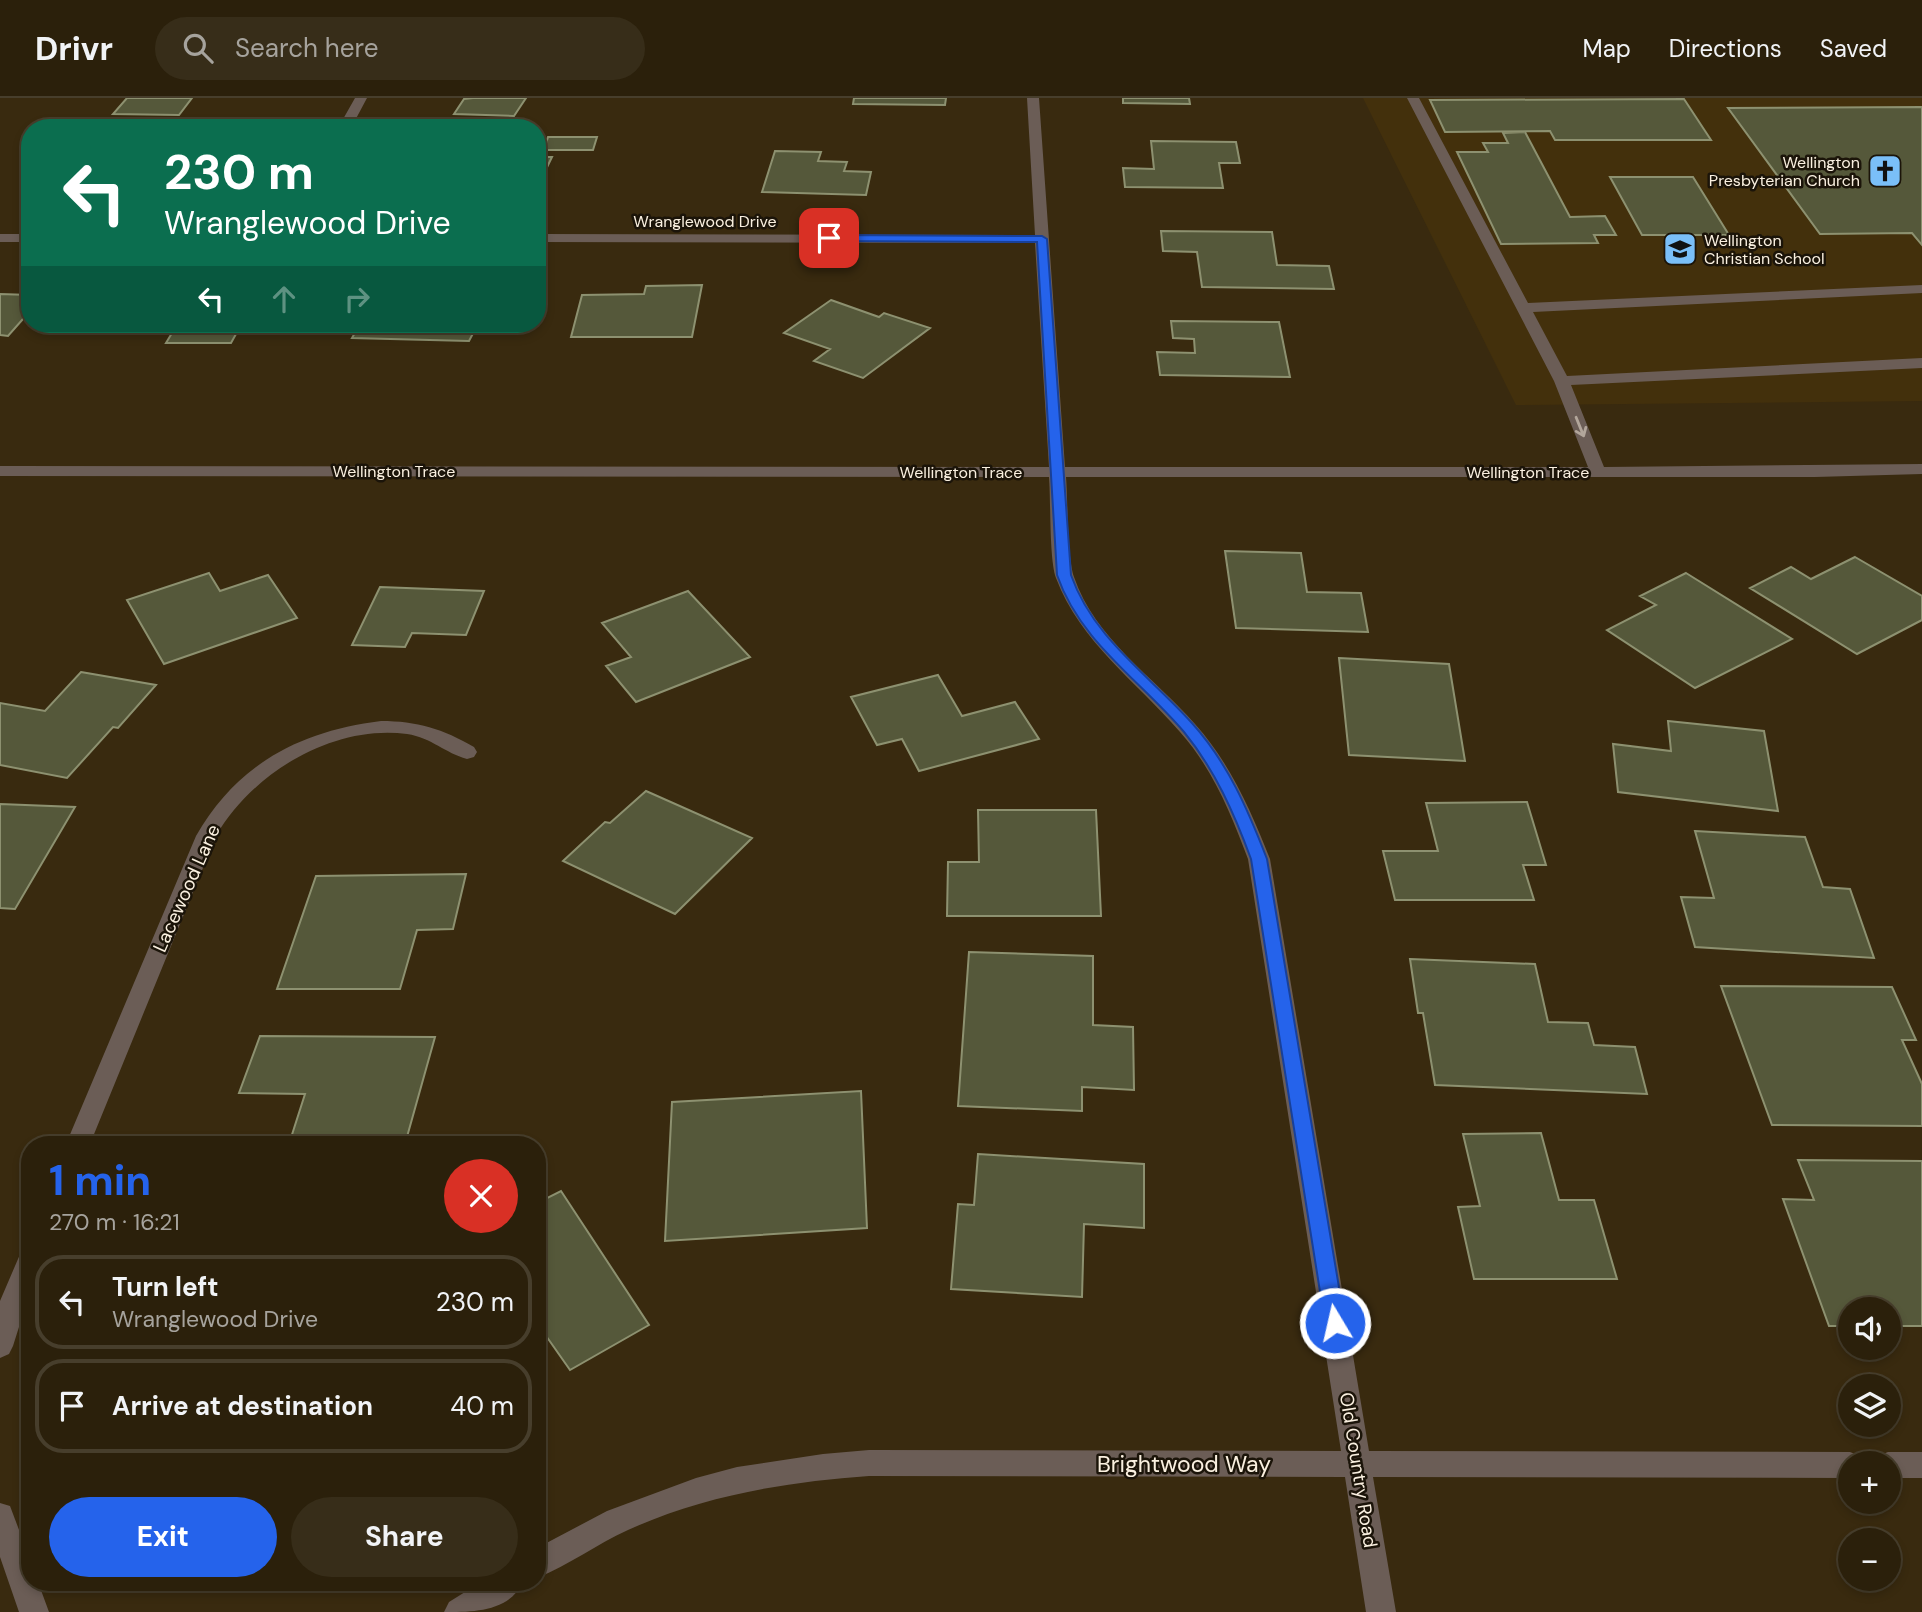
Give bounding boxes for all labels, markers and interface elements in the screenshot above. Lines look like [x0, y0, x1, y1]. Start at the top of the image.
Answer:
search box [155, 17, 645, 80]
text: Drivr [35, 27, 113, 70]
icon: search [179, 29, 217, 67]
text: Search here [235, 31, 378, 65]
text: Map [1583, 33, 1631, 64]
text: Directions [1669, 33, 1782, 64]
text: Saved [1820, 33, 1887, 64]
text: 230 m [164, 140, 314, 204]
icon: left [49, 147, 140, 238]
place label: Wellington Presbyterian Church [1709, 152, 1860, 191]
church icon: Wellington Presbyterian Church [1866, 152, 1904, 190]
text: Wranglewood Drive [164, 202, 451, 244]
pin [799, 208, 859, 268]
street label: Wranglewood Drive [633, 211, 777, 232]
icon: arrive [810, 219, 848, 257]
school or university icon: Wellington Christian School [1661, 230, 1699, 268]
place label: Wellington Christian School [1704, 230, 1825, 269]
icon: left [192, 280, 230, 318]
icon: ahead [265, 280, 303, 318]
icon: right [338, 280, 376, 318]
one-way arrow [1574, 415, 1587, 437]
street label: Wellington Trace [333, 461, 455, 482]
street label: Wellington Trace [900, 462, 1022, 483]
street label: Wellington Trace [1467, 462, 1589, 483]
street label: Lacewood Lane [147, 820, 226, 956]
text: 1 min [49, 1153, 151, 1208]
button: close [444, 1159, 518, 1233]
text: 270 m · 16:21 [49, 1207, 180, 1237]
text: Turn left [112, 1270, 219, 1304]
icon: left [53, 1283, 91, 1321]
text: 230 m [436, 1285, 514, 1319]
position arrow [1298, 1286, 1372, 1360]
map controls [1838, 1297, 1901, 1591]
button: sound [1838, 1297, 1901, 1360]
text: Wranglewood Drive [112, 1304, 318, 1334]
button: layers [1838, 1374, 1901, 1437]
icon: arrive [53, 1387, 91, 1425]
text: Arrive at destination [112, 1389, 373, 1423]
text: 40 m [450, 1389, 514, 1423]
street label: Old Country Road [1334, 1391, 1383, 1550]
street label: Brightwood Way [1097, 1449, 1271, 1479]
button: + [1838, 1451, 1901, 1514]
button: Exit [49, 1497, 277, 1577]
button: Share [291, 1497, 518, 1577]
button: − [1838, 1528, 1901, 1591]

